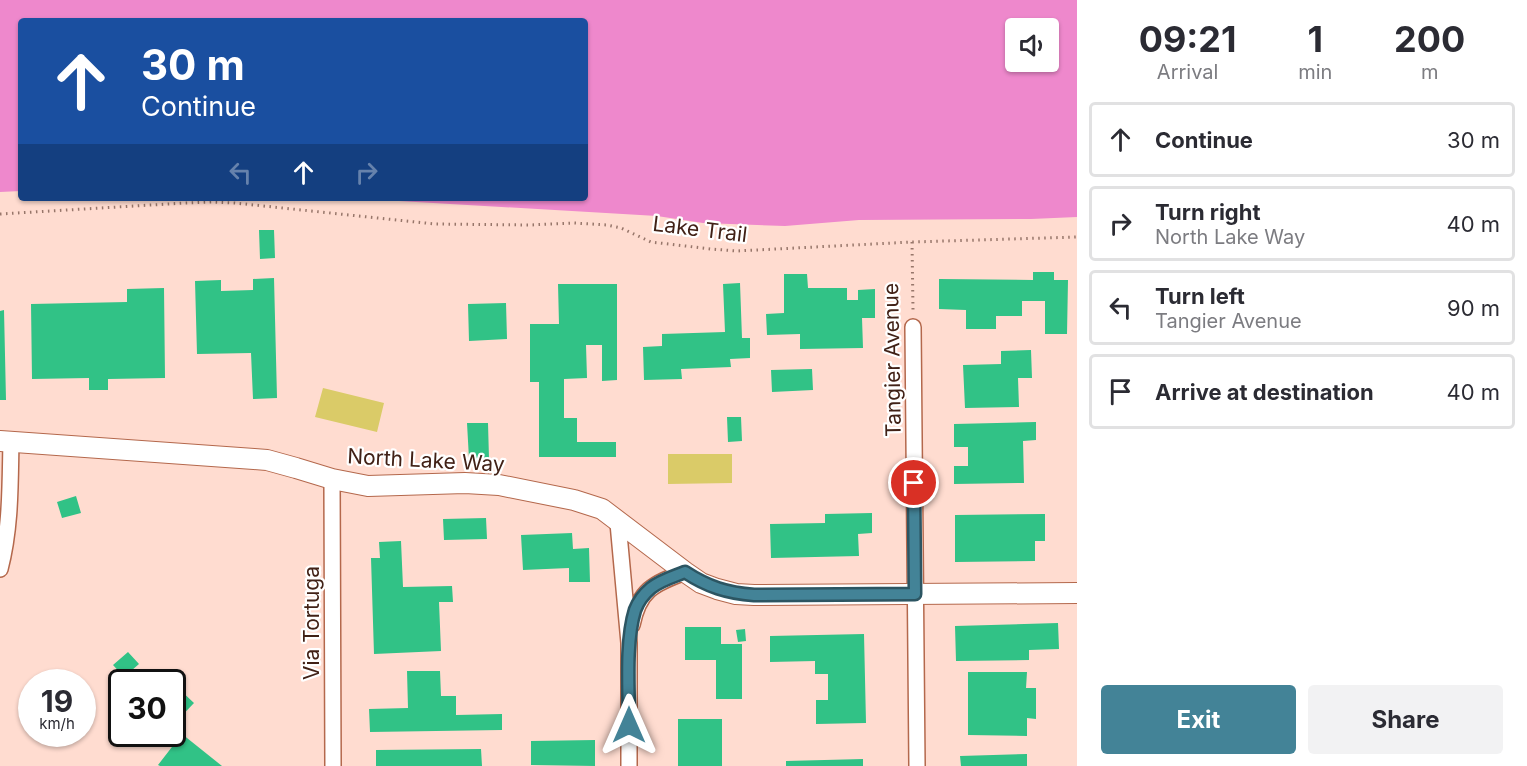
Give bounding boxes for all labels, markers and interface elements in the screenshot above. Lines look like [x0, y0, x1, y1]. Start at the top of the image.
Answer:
text: 09:21 [1139, 17, 1237, 61]
text: 1 [1308, 17, 1323, 61]
text: 200 [1394, 17, 1465, 61]
map controls [1005, 18, 1059, 72]
button: sound [1005, 18, 1059, 72]
text: 30 m [141, 39, 245, 90]
icon: ahead [42, 42, 120, 120]
text: Arrival [1157, 60, 1218, 84]
text: min [1298, 60, 1332, 84]
text: m [1421, 60, 1438, 84]
text: Continue [141, 90, 256, 123]
icon: ahead [1104, 123, 1137, 156]
text: Continue [1155, 127, 1253, 153]
text: 30 m [1447, 127, 1500, 153]
icon: left [224, 156, 257, 189]
icon: ahead [287, 156, 320, 189]
icon: right [350, 156, 383, 189]
text: Turn right [1155, 199, 1261, 225]
icon: right [1104, 207, 1137, 240]
street label: Lake Trail [651, 211, 749, 247]
text: 40 m [1446, 211, 1500, 237]
text: North Lake Way [1155, 225, 1305, 249]
street label: Tangier Avenue [878, 283, 906, 437]
text: Turn left [1155, 283, 1245, 309]
icon: left [1104, 291, 1137, 324]
text: 90 m [1447, 295, 1500, 321]
text: Tangier Avenue [1155, 309, 1302, 333]
icon: arrive [1104, 375, 1137, 408]
text: Arrive at destination [1155, 379, 1374, 405]
text: 40 m [1446, 379, 1500, 405]
street label: North Lake Way [347, 443, 506, 477]
pin [888, 457, 939, 508]
icon: arrive [897, 466, 930, 499]
street label: Via Tortuga [299, 566, 324, 680]
speed limit sign: 30 [108, 669, 186, 747]
text: 19 [41, 683, 73, 719]
button: Exit [1101, 685, 1296, 754]
button: Share [1308, 685, 1503, 754]
position arrow [597, 693, 661, 757]
text: km/h [39, 714, 75, 733]

